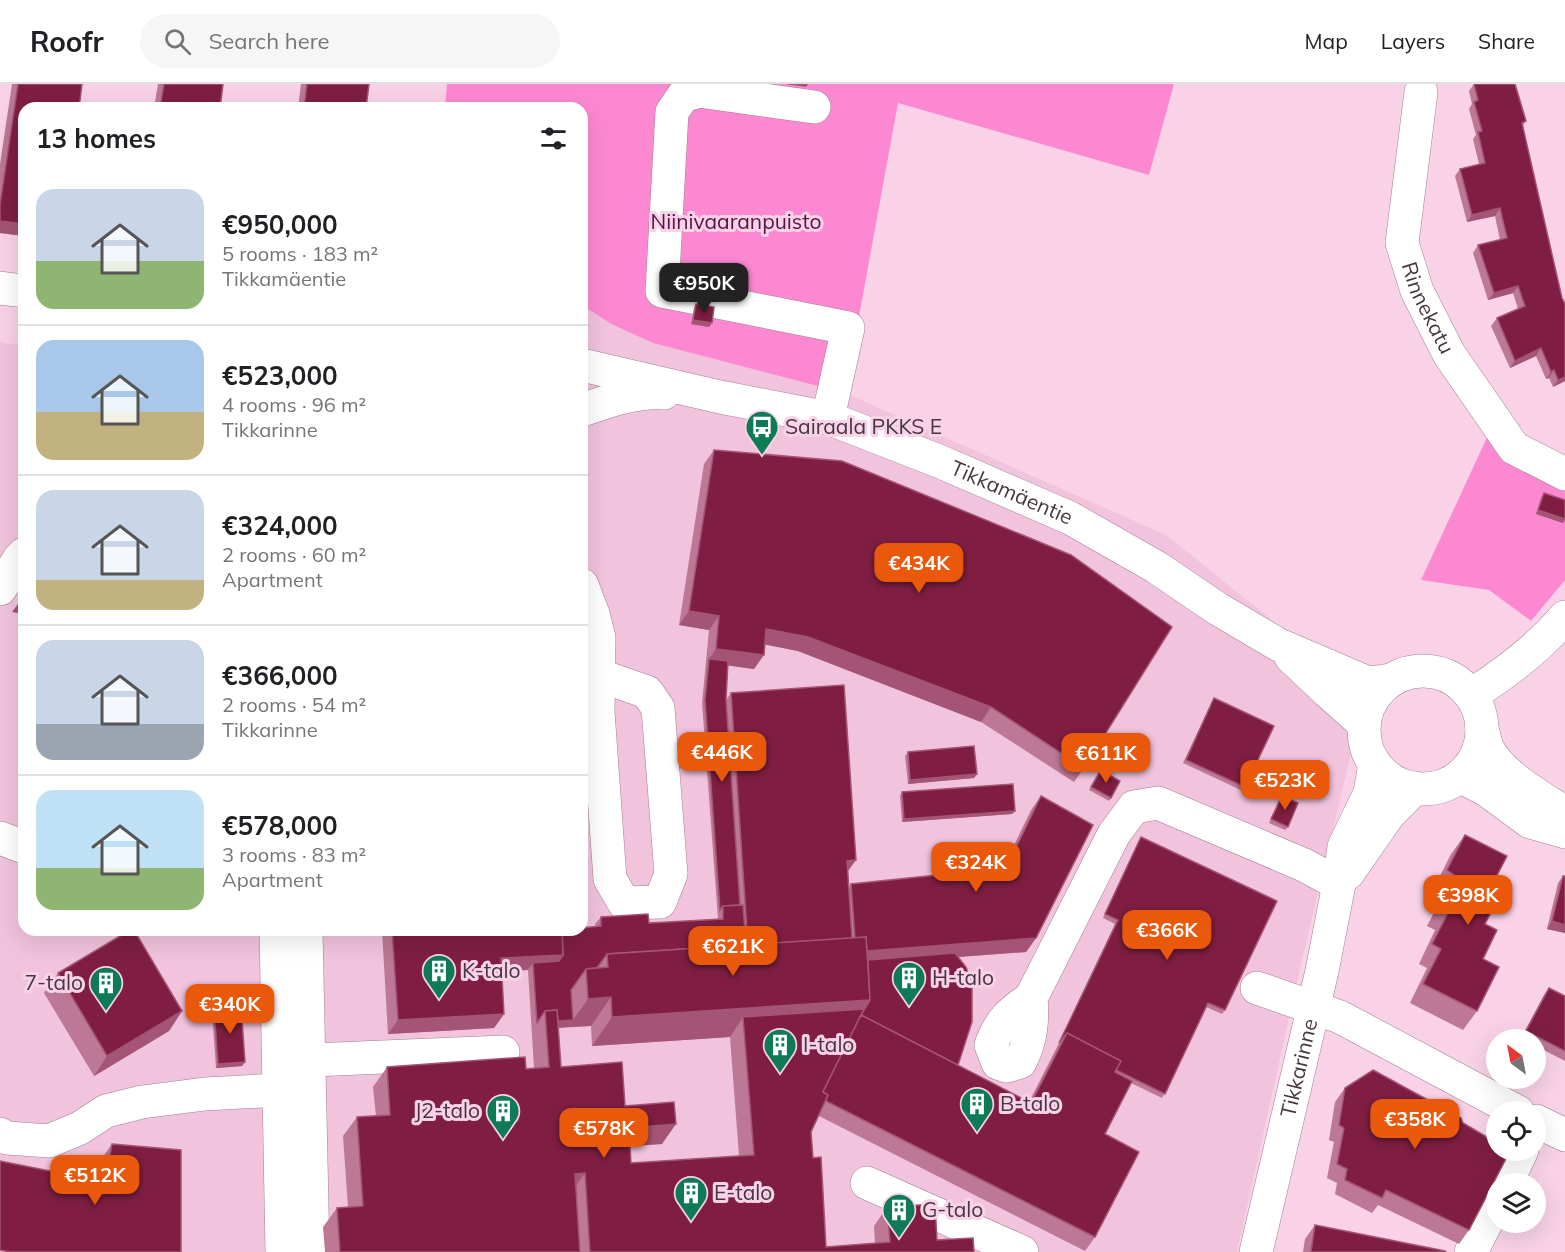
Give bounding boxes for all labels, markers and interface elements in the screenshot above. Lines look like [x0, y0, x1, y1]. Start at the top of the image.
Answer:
search box [140, 14, 560, 68]
text: Roofr [30, 24, 104, 59]
icon: search [161, 25, 194, 58]
text: Search here [209, 27, 330, 55]
text: Map [1305, 28, 1348, 54]
text: Layers [1381, 28, 1445, 54]
text: Share [1478, 28, 1535, 54]
text: 13 homes [36, 122, 156, 155]
icon: filters [537, 122, 570, 155]
text: €950,000 [222, 208, 338, 241]
park label: Niinivaaranpuisto [651, 208, 821, 234]
icon: home [84, 213, 156, 285]
text: 5 rooms · 183 m² [222, 241, 378, 266]
street label: Rinnekatu [1397, 258, 1461, 358]
pin: €950K [662, 263, 746, 314]
text: Tikkamäentie [222, 266, 346, 291]
text: €950K [673, 270, 735, 295]
text: €523,000 [222, 359, 338, 392]
icon: home [84, 364, 156, 436]
text: 4 rooms · 96 m² [222, 392, 366, 417]
bus stop icon: Sairaala PKKS E [744, 409, 780, 456]
place label: Sairaala PKKS E [785, 413, 942, 439]
text: Tikkarinne [222, 417, 318, 442]
street label: Tikkamäentie [947, 454, 1077, 530]
text: €324,000 [222, 509, 338, 542]
icon: home [84, 514, 156, 586]
text: 2 rooms · 60 m² [222, 542, 366, 567]
pin: €434K [877, 543, 961, 594]
text: €434K [888, 550, 950, 575]
text: Apartment [222, 567, 323, 592]
text: €366,000 [222, 659, 338, 692]
icon: home [84, 664, 156, 736]
text: 2 rooms · 54 m² [222, 692, 366, 717]
text: Tikkarinne [222, 717, 318, 742]
pin: €446K [680, 732, 764, 783]
pin: €611K [1064, 733, 1148, 784]
text: €446K [691, 739, 753, 764]
text: €611K [1075, 740, 1137, 765]
pin: €523K [1243, 760, 1327, 811]
text: €523K [1254, 767, 1316, 792]
text: €578,000 [222, 809, 338, 842]
icon: home [84, 814, 156, 886]
text: 3 rooms · 83 m² [222, 842, 366, 867]
pin: €324K [934, 842, 1018, 893]
text: €324K [945, 849, 1007, 874]
text: Apartment [222, 867, 323, 892]
pin: €398K [1426, 875, 1510, 926]
text: €398K [1437, 882, 1499, 907]
pin: €366K [1125, 910, 1209, 961]
text: €366K [1136, 917, 1198, 942]
pin: €621K [691, 926, 775, 977]
text: €621K [702, 933, 764, 958]
building icon: K-talo [421, 953, 457, 1000]
place label: K-talo [462, 957, 521, 983]
building icon: H-talo [891, 960, 927, 1007]
place label: H-talo [932, 964, 994, 990]
building icon: 7-talo [88, 965, 124, 1012]
place label: 7-talo [24, 969, 83, 995]
pin: €340K [188, 984, 272, 1035]
text: €340K [199, 991, 261, 1016]
street label: Tikkarinne [1274, 1016, 1322, 1120]
building icon: I-talo [762, 1027, 798, 1074]
north arrow [1486, 1029, 1546, 1089]
map controls [1486, 1029, 1546, 1233]
place label: I-talo [803, 1031, 854, 1057]
building icon: B-talo [959, 1086, 995, 1133]
place label: B-talo [1000, 1090, 1060, 1116]
building icon: J2-talo [485, 1093, 521, 1140]
place label: J2-talo [415, 1097, 480, 1123]
pin: €358K [1373, 1099, 1457, 1150]
button: locate [1486, 1101, 1546, 1161]
text: €358K [1384, 1106, 1446, 1131]
pin: €578K [562, 1108, 646, 1159]
text: €578K [573, 1115, 635, 1140]
pin: €512K [53, 1155, 137, 1206]
text: €512K [64, 1162, 126, 1187]
button: layers [1486, 1173, 1546, 1233]
building icon: E-talo [673, 1175, 709, 1222]
place label: E-talo [714, 1179, 772, 1205]
building icon: G-talo [881, 1192, 917, 1239]
place label: G-talo [922, 1196, 983, 1222]

